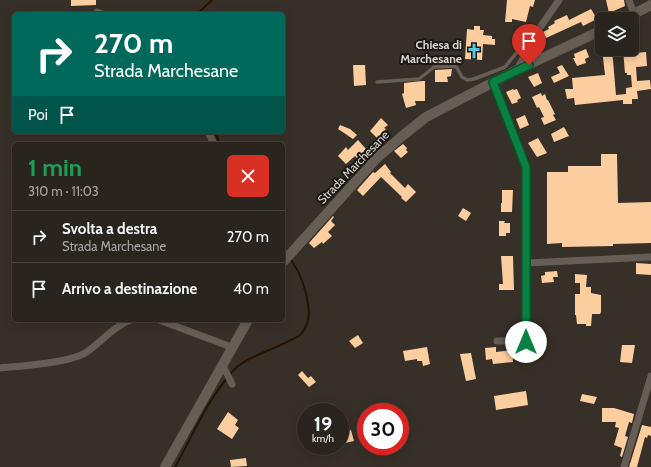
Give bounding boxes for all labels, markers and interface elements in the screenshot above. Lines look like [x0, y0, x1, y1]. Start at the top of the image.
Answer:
map controls [595, 12, 639, 56]
button: layers [595, 12, 639, 56]
pin [512, 24, 546, 65]
text: 270 m [94, 26, 173, 60]
icon: right [28, 28, 80, 80]
icon: arrive [518, 30, 540, 52]
place label: Chiesa di Marchesane [400, 37, 462, 66]
church icon: Chiesa di Marchesane [465, 42, 483, 60]
text: Strada Marchesane [94, 60, 238, 82]
icon: arrive [56, 104, 78, 126]
text: Poi [28, 106, 48, 124]
street label: Strada Marchesane [314, 127, 392, 207]
text: 1 min [28, 153, 82, 182]
button: close [227, 155, 269, 197]
text: 310 m · 11:03 [28, 183, 99, 199]
text: Svolta a destra [62, 220, 157, 238]
icon: right [28, 226, 50, 248]
text: 270 m [227, 228, 269, 246]
text: Strada Marchesane [62, 238, 166, 254]
icon: arrive [28, 278, 50, 300]
text: Arrivo a destinazione [62, 280, 197, 298]
text: 40 m [233, 280, 269, 298]
position arrow [505, 321, 547, 363]
speed limit sign: 30 [357, 403, 409, 455]
text: 19 [314, 412, 332, 436]
text: km/h [312, 432, 334, 445]

